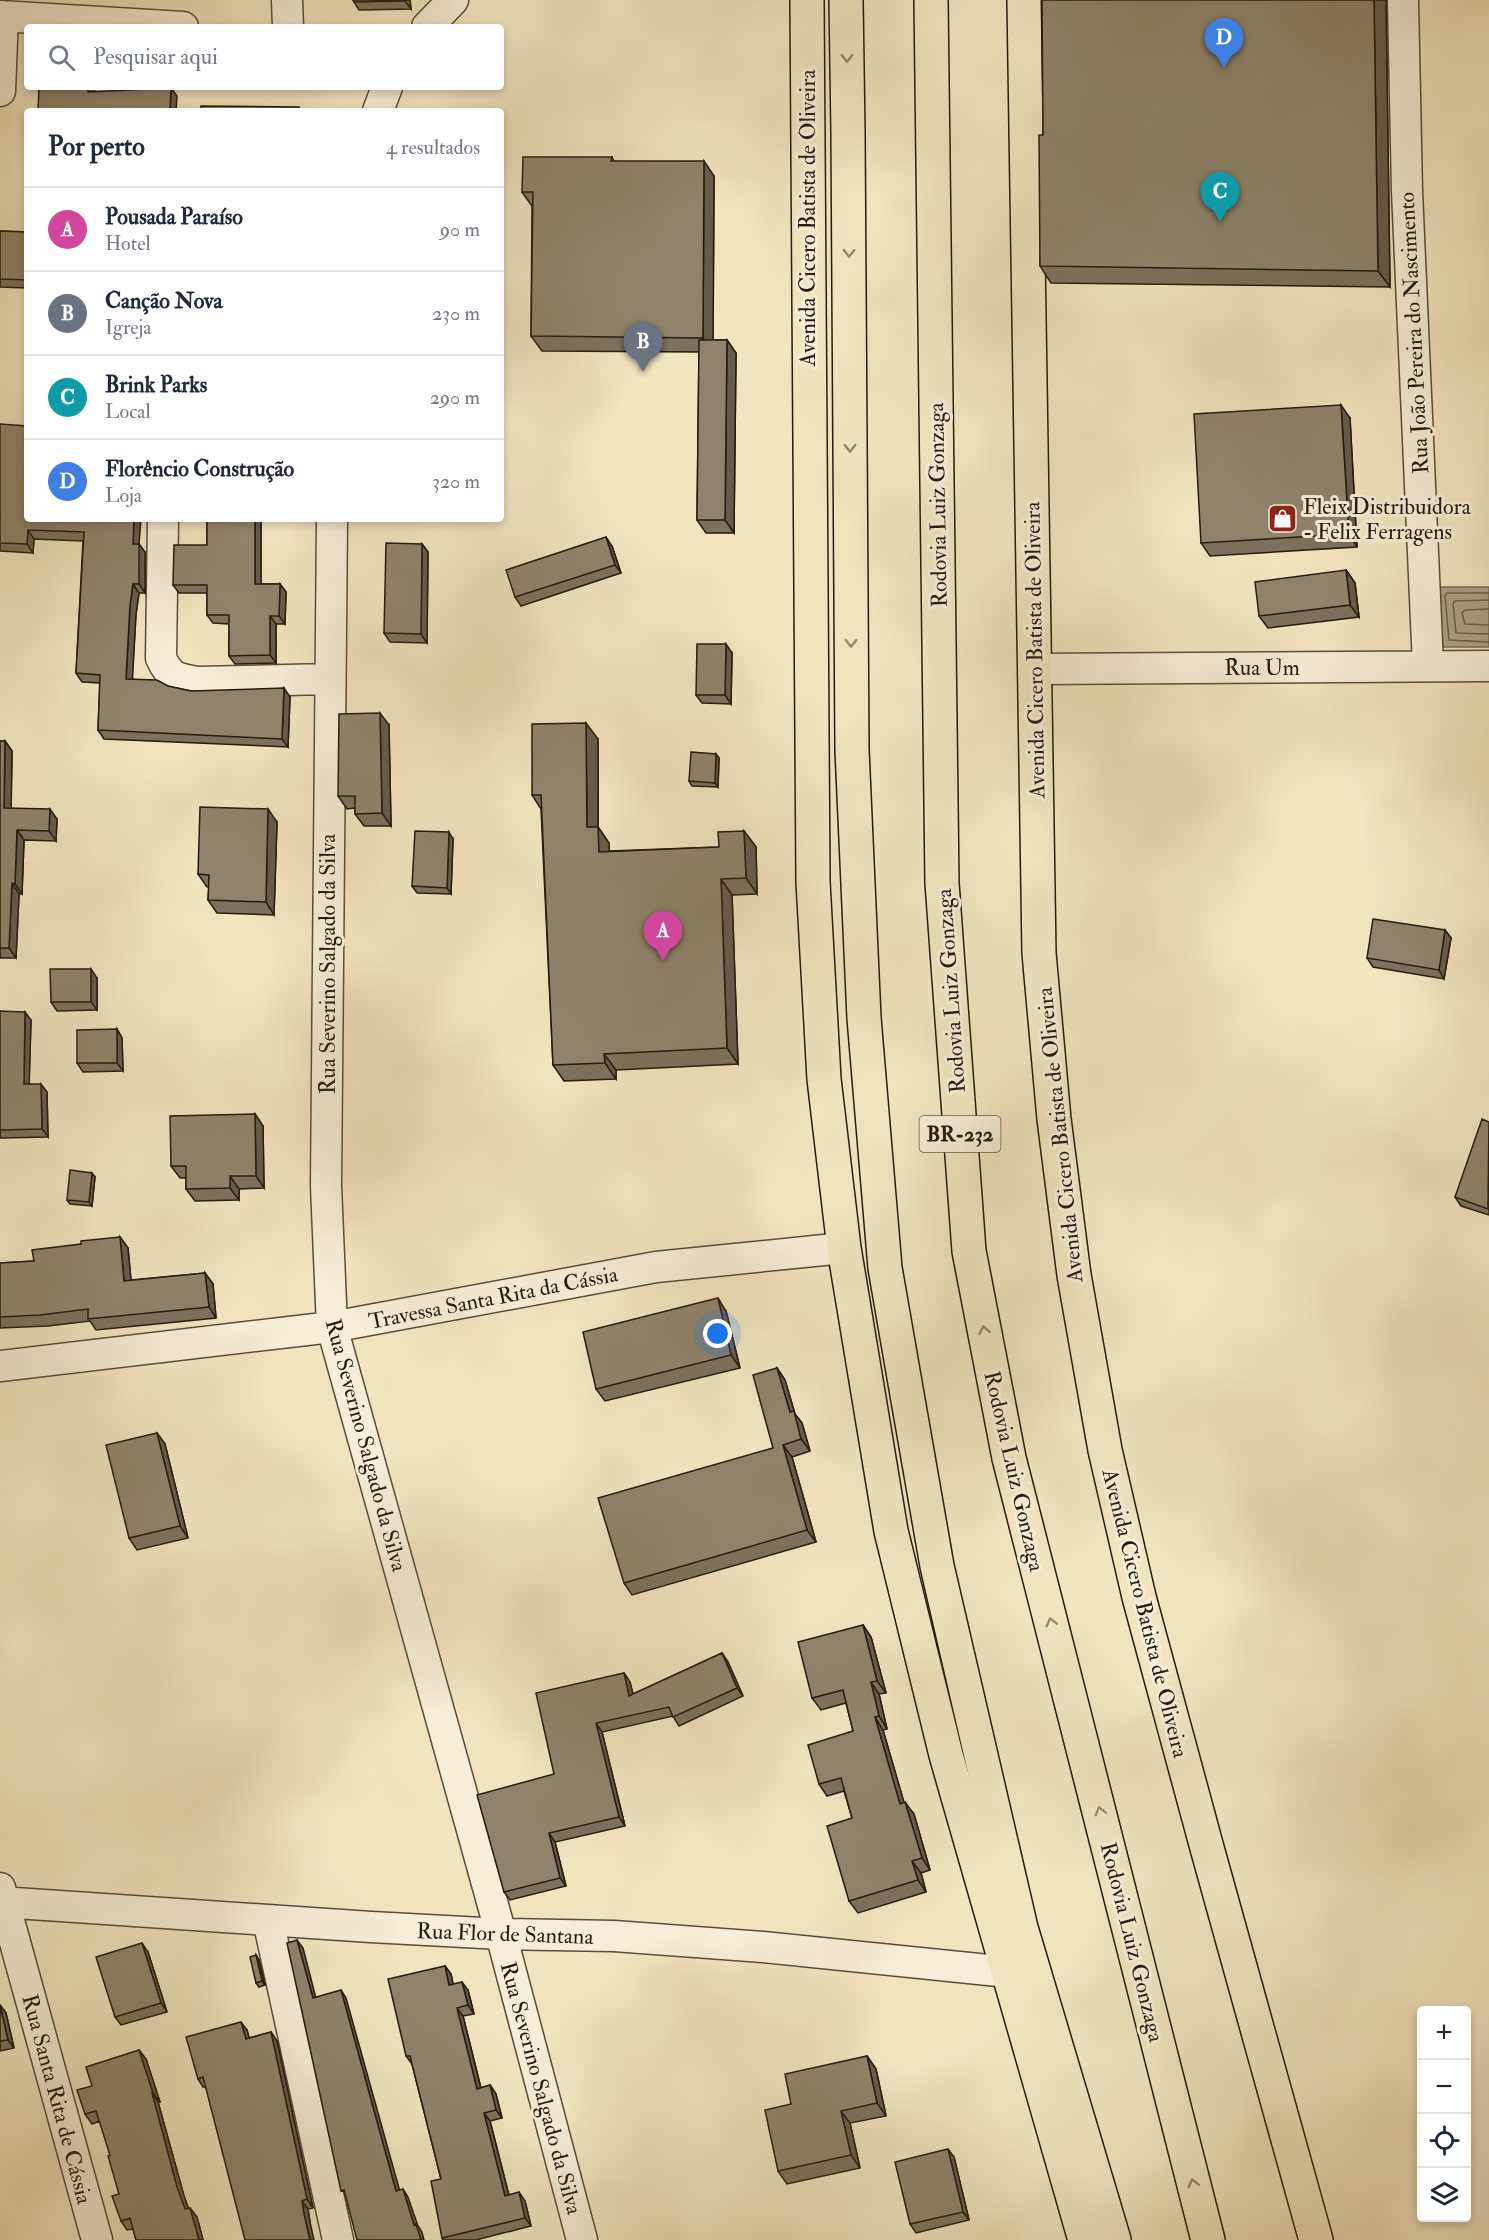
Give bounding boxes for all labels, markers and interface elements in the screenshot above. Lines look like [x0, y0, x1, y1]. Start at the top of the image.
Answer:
pin: D [1204, 19, 1244, 68]
search box [24, 24, 504, 90]
icon: search [45, 41, 78, 74]
text: Pesquisar aqui [93, 43, 218, 71]
one-way arrow [841, 54, 853, 63]
street label: Avenida Cicero Batista de Oliveira [794, 69, 822, 367]
text: Por perto [48, 131, 145, 163]
text: 4 resultados [386, 135, 480, 160]
pin: C [1200, 172, 1240, 222]
street label: Rua João Pereira do Nascimento [1393, 191, 1435, 475]
text: Pousada Paraíso [105, 203, 243, 231]
text: A [61, 217, 74, 242]
text: 90 m [440, 217, 480, 242]
text: Hotel [105, 231, 151, 256]
one-way arrow [843, 249, 855, 258]
text: Canção Nova [105, 287, 223, 315]
text: B [61, 301, 74, 326]
text: 230 m [432, 301, 480, 326]
text: Igreja [105, 315, 152, 340]
pin: B [624, 322, 662, 372]
text: Brink Parks [105, 371, 207, 399]
text: C [60, 385, 75, 410]
text: 290 m [430, 385, 480, 410]
text: Local [105, 399, 151, 424]
street label: Rodovia Luiz Gonzaga [922, 401, 954, 608]
one-way arrow [844, 444, 856, 453]
text: Florêncio Construção [105, 455, 294, 483]
text: D [59, 469, 76, 494]
text: 320 m [432, 469, 480, 494]
text: Loja [105, 483, 142, 508]
place label: Fleix Distribuidora - Felix Ferragens [1303, 493, 1472, 546]
street label: Avenida Cicero Batista de Oliveira [1018, 500, 1052, 800]
shop icon: Fleix Distribuidora - Felix Ferragens [1266, 503, 1298, 535]
one-way arrow [845, 639, 857, 648]
street label: Rua Um [1224, 654, 1300, 682]
street label: Rua Severino Salgado da Silva [314, 833, 342, 1094]
street label: Rodovia Luiz Gonzaga [930, 887, 972, 1094]
pin: A [644, 912, 682, 961]
street label: Avenida Cicero Batista de Oliveira [1030, 985, 1090, 1285]
road number: BR-232 [920, 1116, 1000, 1152]
street label: Travessa Santa Rita da Cássia [366, 1260, 621, 1336]
street label: Rua Severino Salgado da Silva [319, 1316, 413, 1576]
your location [703, 1319, 732, 1348]
one-way arrow [978, 1325, 991, 1335]
street label: Rodovia Luiz Gonzaga [977, 1368, 1051, 1575]
street label: Avenida Cicero Batista de Oliveira [1095, 1465, 1195, 1762]
one-way arrow [1046, 1617, 1058, 1628]
one-way arrow [1094, 1806, 1107, 1816]
street label: Rodovia Luiz Gonzaga [1094, 1839, 1171, 2046]
street label: Rua Flor de Santana [416, 1917, 595, 1951]
street label: Rua Severino Salgado da Silva [494, 1959, 588, 2219]
street label: Rua Santa Rita de Cássia [16, 1991, 99, 2208]
map controls [1417, 2006, 1471, 2222]
button: + [1417, 2006, 1471, 2060]
button: − [1417, 2060, 1471, 2114]
button: locate [1417, 2114, 1471, 2168]
button: layers [1417, 2168, 1471, 2222]
one-way arrow [1188, 2178, 1201, 2188]

